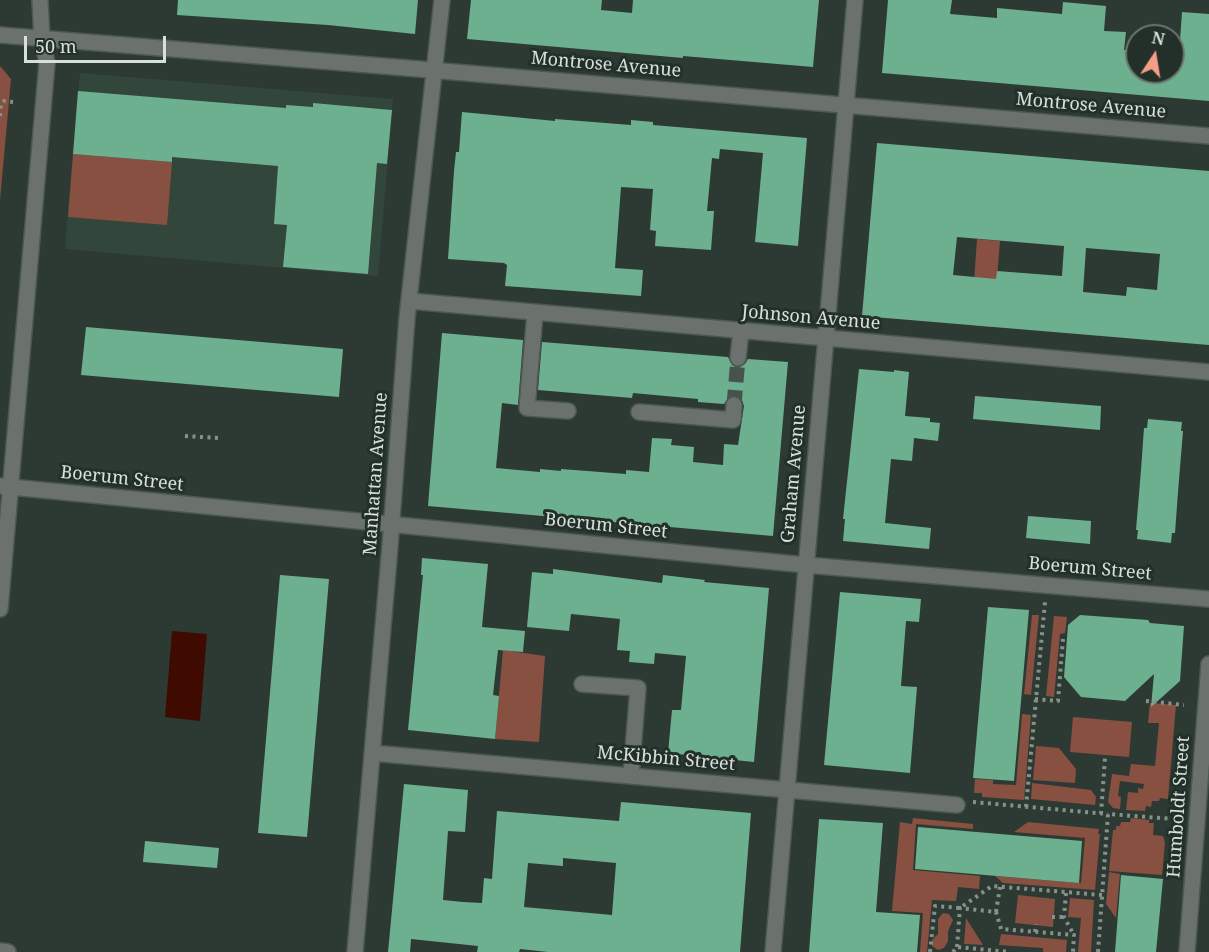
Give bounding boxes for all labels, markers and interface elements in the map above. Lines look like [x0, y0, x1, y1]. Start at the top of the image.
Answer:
scale bar [27, 24, 170, 62]
north arrow [1125, 24, 1185, 84]
text: N [1150, 26, 1167, 50]
text: 50 m [35, 34, 77, 58]
street label: Montrose Avenue [530, 48, 682, 82]
street label: Montrose Avenue [1015, 89, 1167, 123]
street label: Johnson Avenue [741, 301, 881, 335]
street label: Manhattan Avenue [360, 392, 392, 556]
street label: Graham Avenue [777, 404, 811, 544]
street label: Boerum Street [59, 462, 185, 496]
street label: Boerum Street [543, 509, 669, 543]
street label: Boerum Street [1027, 553, 1153, 585]
street label: Humboldt Street [1163, 735, 1195, 879]
street label: McKibbin Street [596, 742, 736, 776]

